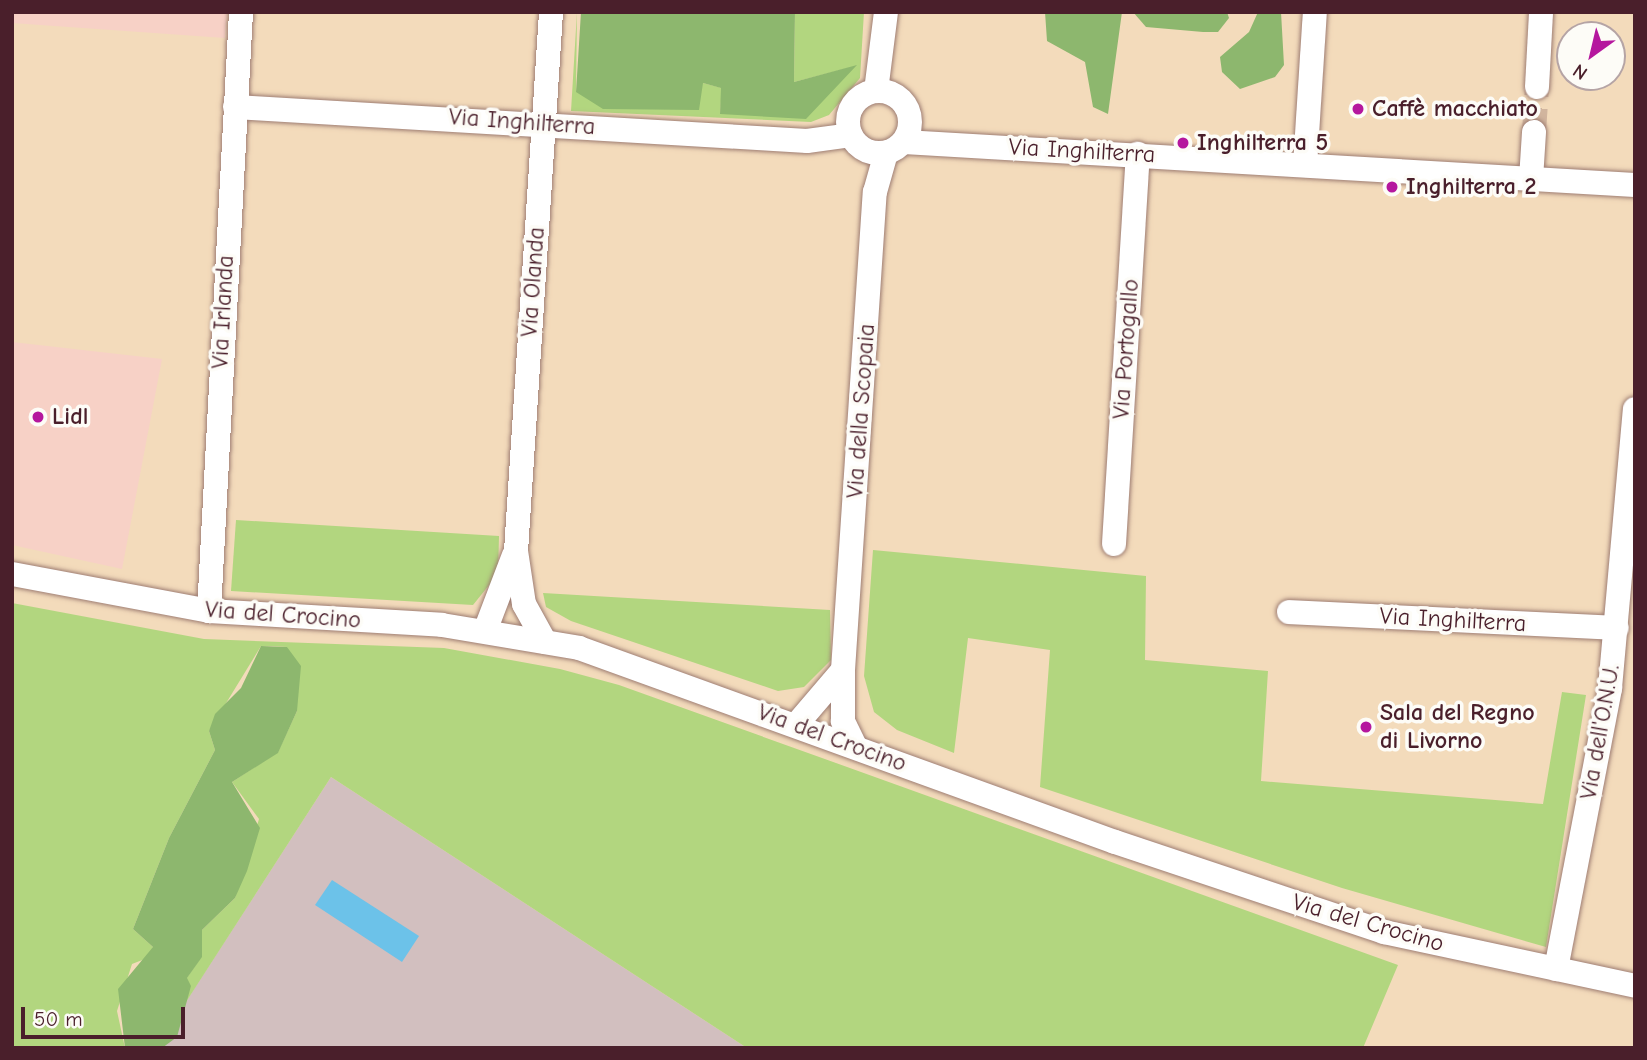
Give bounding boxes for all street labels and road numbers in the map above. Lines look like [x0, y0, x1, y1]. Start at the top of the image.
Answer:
street label: Via Inghilterra [448, 103, 596, 141]
street label: Via Inghilterra [1008, 133, 1156, 169]
street label: Via Olanda [515, 226, 551, 338]
street label: Via Irlanda [206, 254, 240, 370]
street label: Via Portogallo [1107, 278, 1145, 420]
street label: Via della Scopaia [841, 323, 881, 499]
street label: Via del Crocino [204, 595, 362, 635]
street label: Via Inghilterra [1379, 602, 1527, 638]
street label: Via dell'O.N.U. [1574, 662, 1626, 802]
street label: Via del Crocino [754, 698, 910, 778]
street label: Via del Crocino [1289, 888, 1447, 958]

